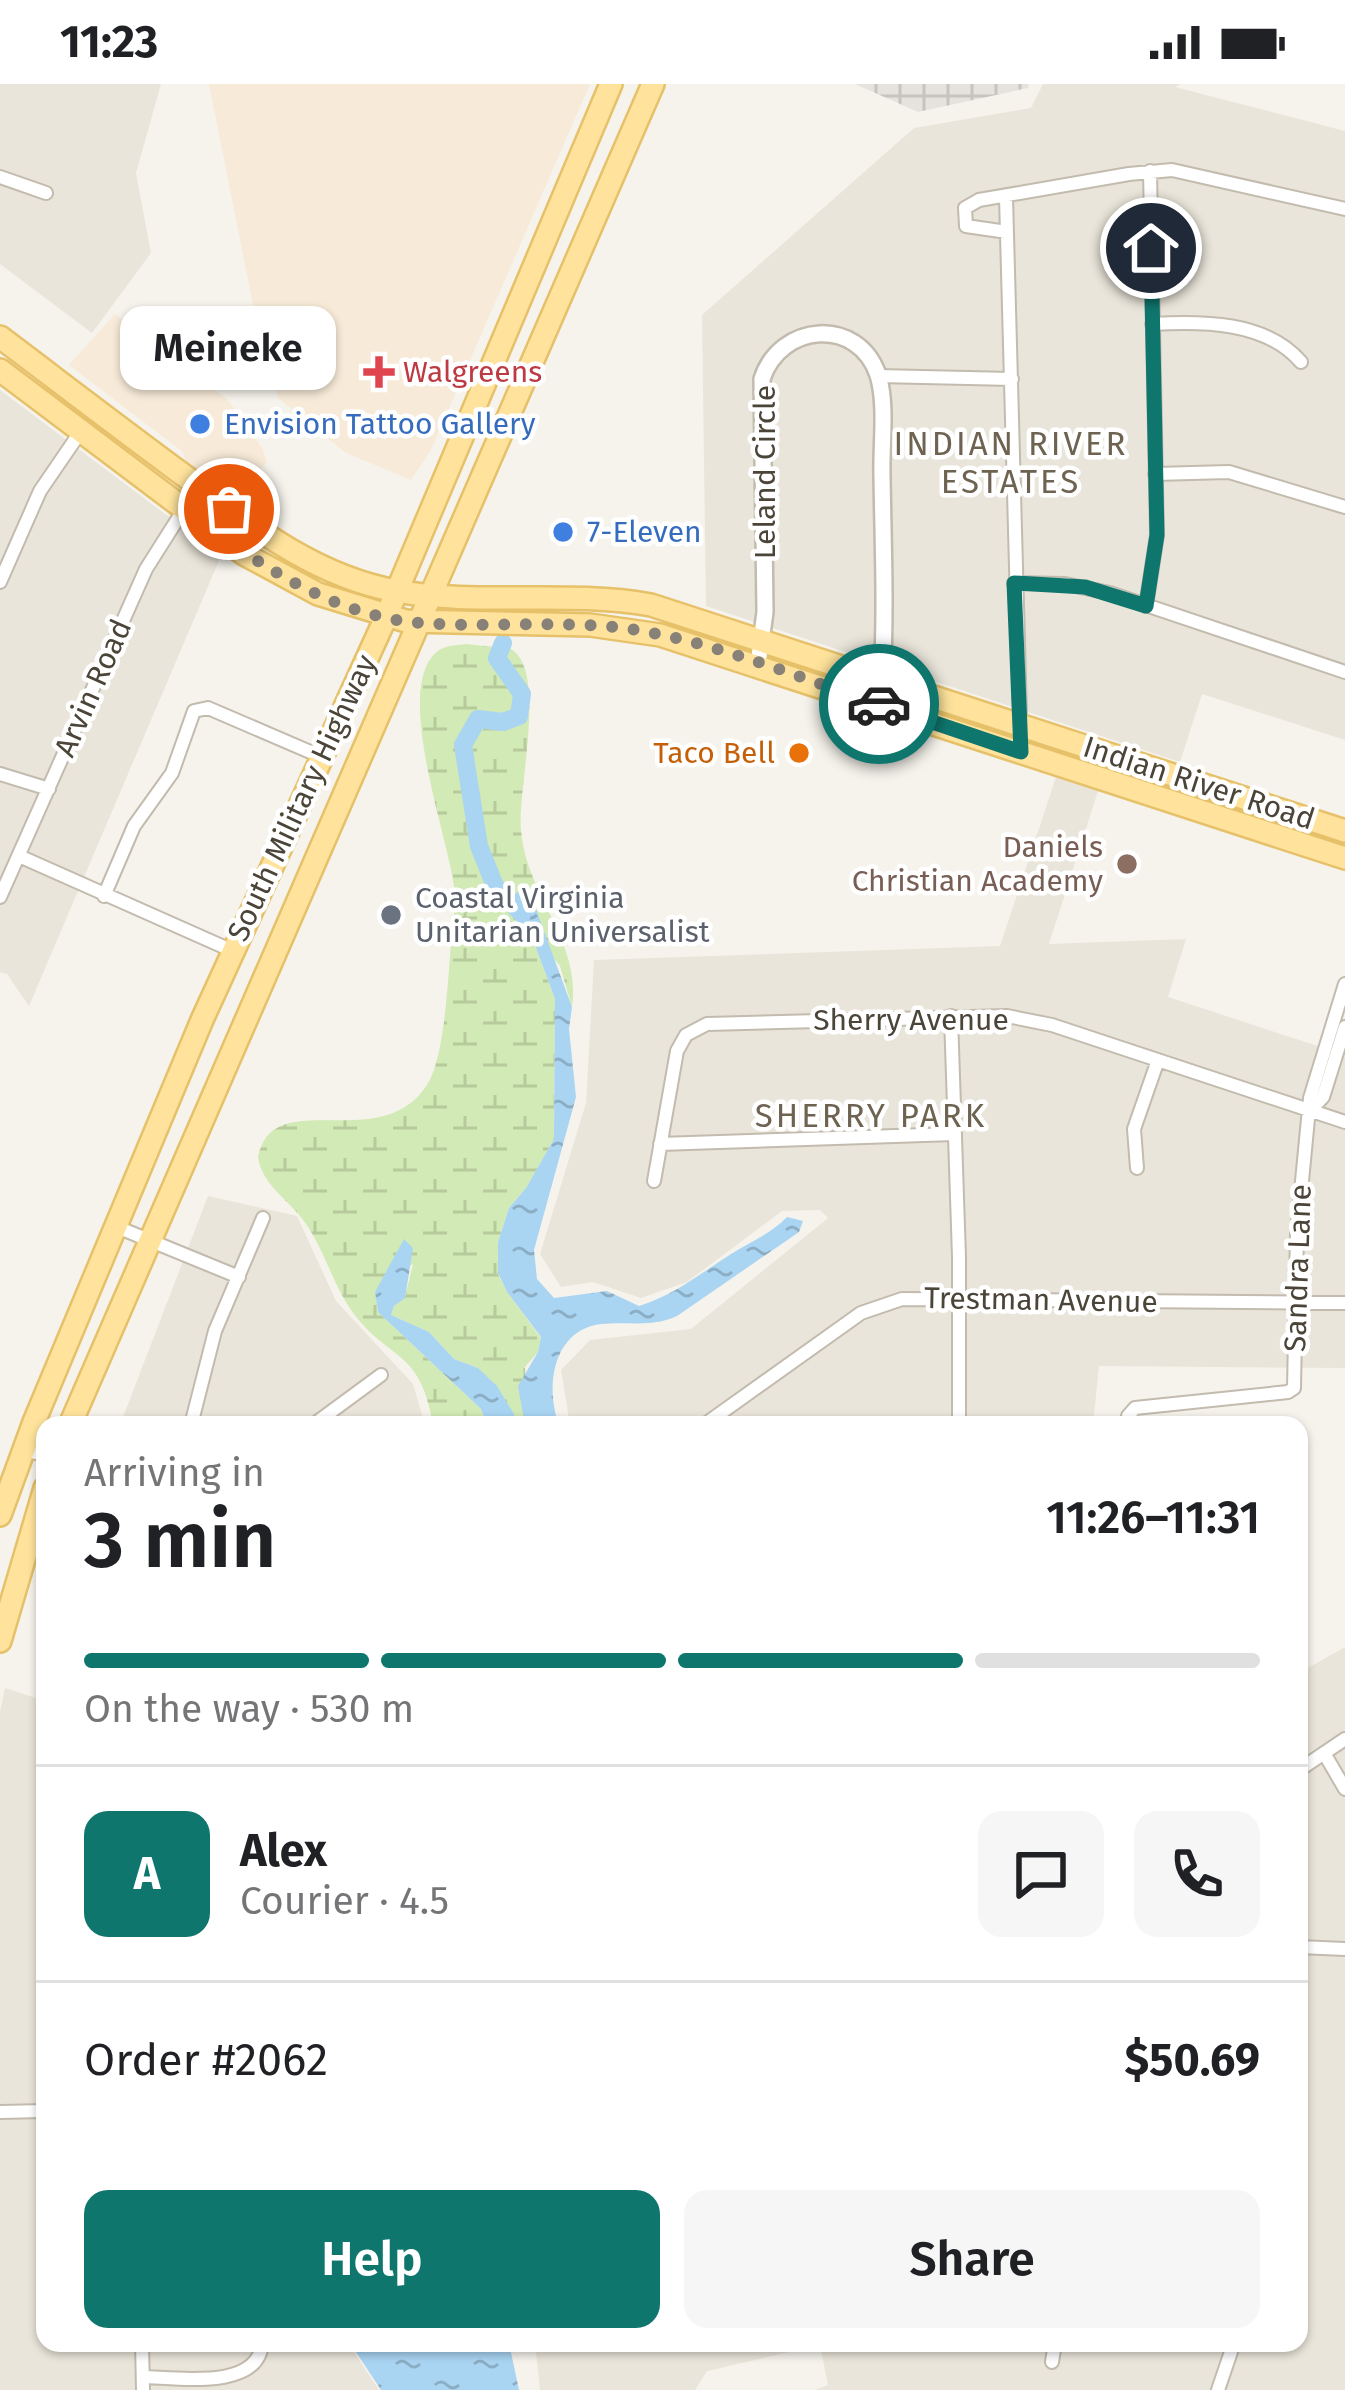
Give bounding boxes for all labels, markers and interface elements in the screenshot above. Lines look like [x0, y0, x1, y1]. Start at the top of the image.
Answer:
text: 11:23 [60, 15, 158, 69]
pin [1100, 197, 1202, 299]
icon: home [1118, 215, 1184, 281]
callout: Meineke [121, 305, 337, 389]
text: Meineke [153, 325, 303, 371]
place label: Walgreens [403, 354, 542, 390]
marker: Walgreens [366, 359, 392, 385]
street label: Leland Circle [747, 385, 783, 559]
place label: Envision Tattoo Gallery [224, 406, 536, 442]
marker: Envision Tattoo Gallery [187, 411, 213, 437]
district label: INDIAN RIVER ESTATES [893, 424, 1129, 502]
pin [178, 458, 280, 560]
icon: bag [196, 476, 262, 542]
place label: 7-Eleven [587, 514, 702, 550]
marker: 7-Eleven [550, 519, 576, 545]
street label: Arvin Road [47, 614, 139, 762]
courier [819, 644, 939, 764]
street label: South Military Highway [220, 649, 384, 947]
icon: car [846, 671, 912, 737]
street label: Indian River Road [1079, 729, 1319, 837]
place label: Taco Bell [653, 735, 775, 771]
marker: Taco Bell [786, 740, 812, 766]
place label: Daniels Christian Academy [852, 829, 1103, 899]
marker: Daniels Christian Academy [1114, 851, 1140, 877]
place label: Coastal Virginia Unitarian Universalist [415, 880, 710, 950]
marker: Coastal Virginia Unitarian Universalist [378, 902, 404, 928]
street label: Sherry Avenue [813, 1002, 1009, 1038]
district label: SHERRY PARK [755, 1096, 987, 1136]
street label: Sandra Lane [1277, 1183, 1319, 1353]
street label: Trestman Avenue [924, 1280, 1158, 1320]
text: Arriving in [84, 1450, 265, 1496]
text: 11:26–11:31 [1046, 1491, 1260, 1545]
text: 3 min [84, 1494, 277, 1588]
text: On the way · 530 m [84, 1686, 414, 1732]
button: chat [978, 1811, 1104, 1937]
button: phone [1134, 1811, 1260, 1937]
text: Alex [240, 1824, 327, 1878]
text: A [134, 1847, 160, 1901]
text: Courier · 4.5 [240, 1878, 449, 1924]
text: Order #2062 [84, 2033, 328, 2087]
text: $50.69 [1125, 2033, 1260, 2087]
button: Help [84, 2190, 660, 2328]
button: Share [684, 2190, 1260, 2328]

